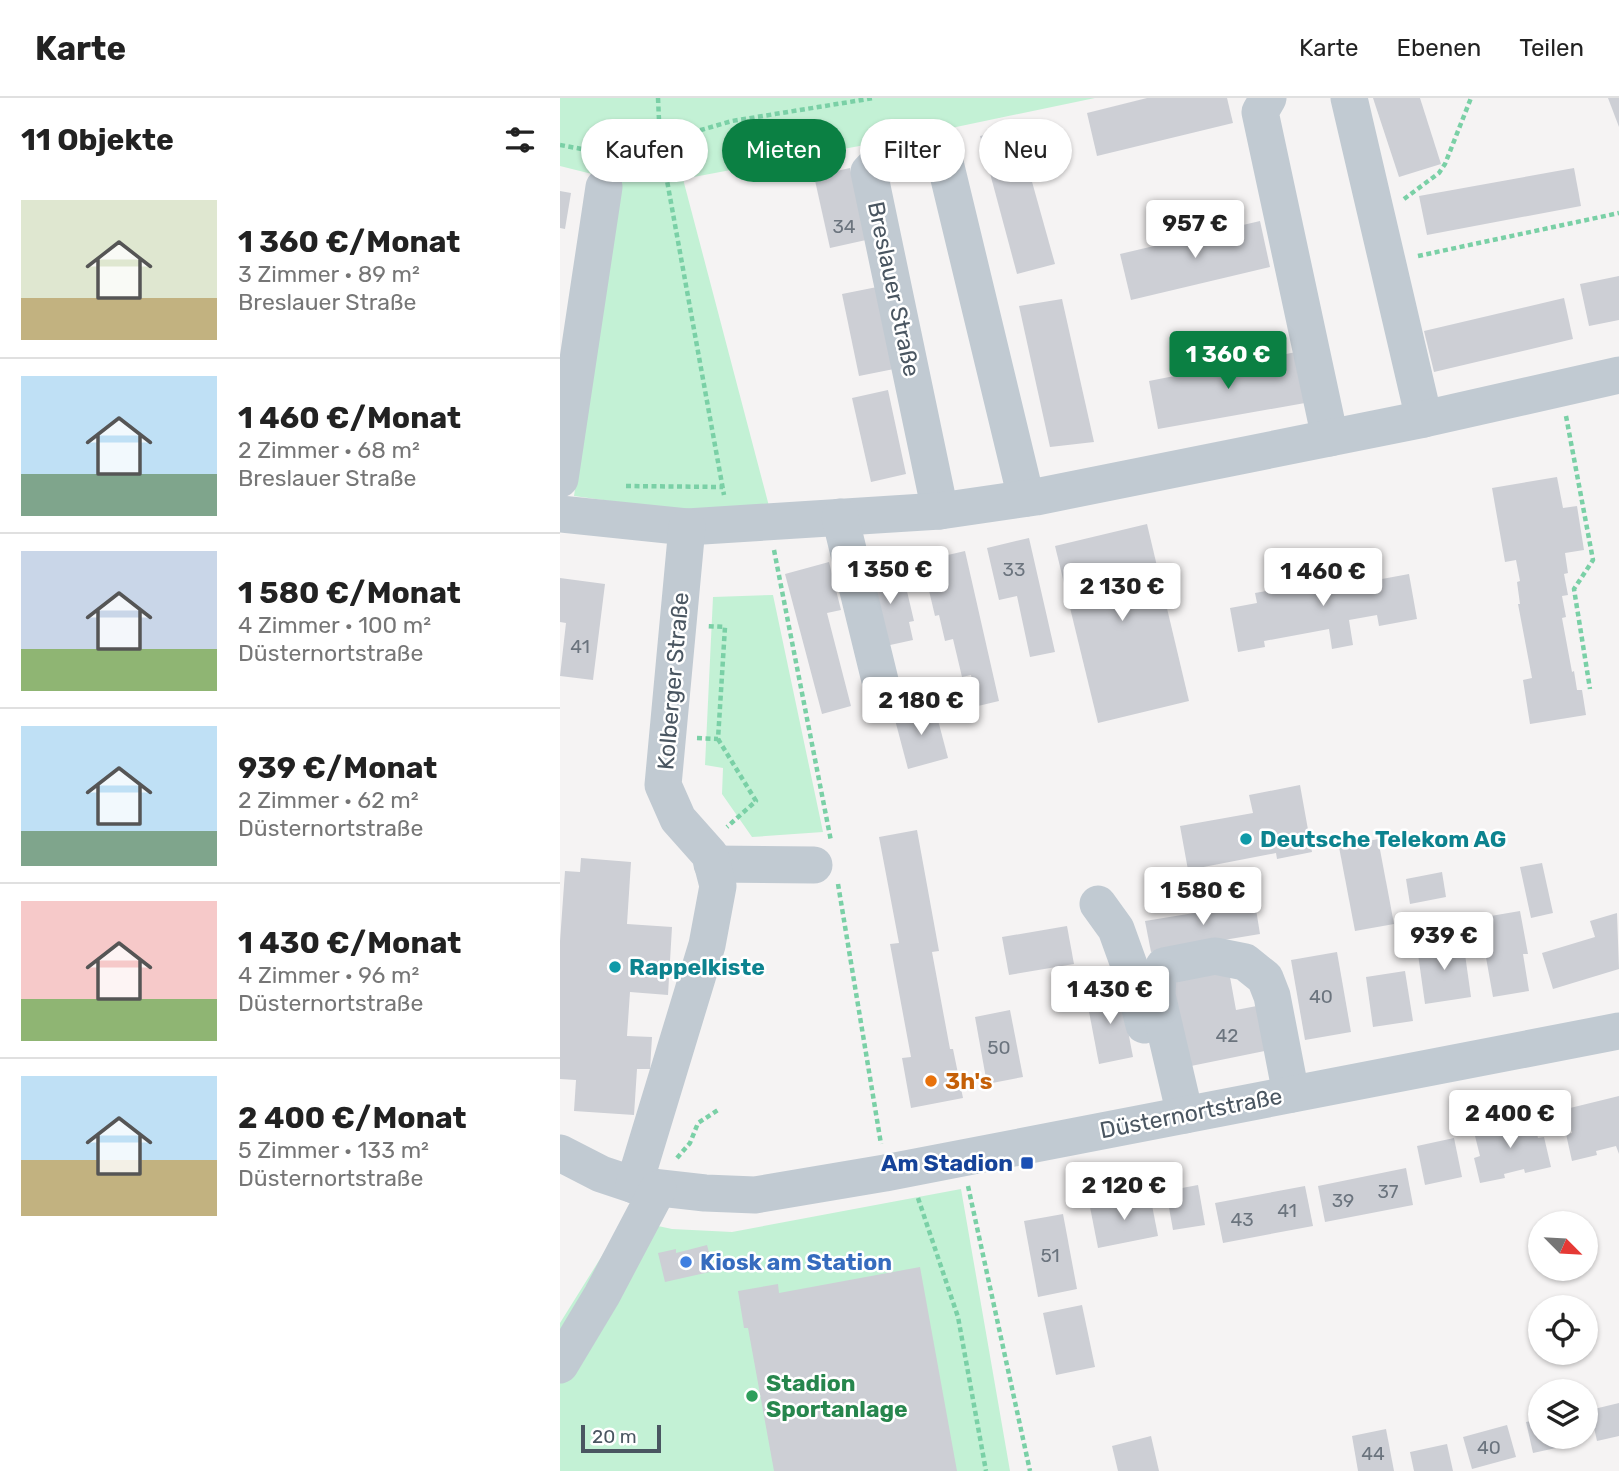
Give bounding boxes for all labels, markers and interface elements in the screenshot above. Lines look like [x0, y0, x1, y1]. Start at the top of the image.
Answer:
text: Karte [35, 29, 126, 68]
text: Karte [1299, 34, 1359, 62]
text: Ebenen [1397, 34, 1481, 62]
text: Teilen [1519, 34, 1584, 62]
chip: Kaufen [581, 119, 708, 182]
chip: Mieten [722, 119, 846, 182]
chip: Filter [860, 119, 965, 182]
chip: Neu [979, 119, 1072, 182]
icon: filters [501, 121, 539, 159]
text: 11 Objekte [21, 122, 174, 158]
street label: Breslauer Straße [862, 199, 926, 379]
pin: 957 € [1146, 200, 1244, 260]
text: 957 € [1162, 209, 1228, 237]
house number: 34 [832, 215, 856, 238]
text: 1 360 €/Monat [238, 224, 460, 260]
icon: home [77, 228, 161, 312]
text: 3 Zimmer · 89 m² [238, 260, 420, 288]
text: Breslauer Straße [238, 288, 416, 316]
pin: 1 360 € [1163, 331, 1293, 391]
text: 1 360 € [1185, 340, 1271, 368]
text: 1 460 €/Monat [238, 400, 461, 436]
icon: home [77, 404, 161, 488]
text: 2 Zimmer · 68 m² [238, 436, 420, 464]
text: Breslauer Straße [238, 464, 416, 492]
pin: 1 350 € [825, 546, 955, 606]
pin: 1 460 € [1258, 548, 1388, 608]
text: 1 350 € [848, 555, 932, 583]
text: 1 460 € [1280, 557, 1366, 585]
house number: 33 [1003, 558, 1025, 581]
pin: 2 130 € [1057, 564, 1187, 623]
text: 2 130 € [1079, 572, 1165, 600]
text: 1 580 €/Monat [238, 575, 461, 611]
icon: home [77, 579, 161, 663]
street label: Kolberger Straße [651, 591, 695, 771]
text: 4 Zimmer · 100 m² [238, 611, 431, 639]
house number: 41 [570, 635, 590, 658]
text: Düsternortstraße [238, 639, 423, 667]
pin: 2 180 € [856, 678, 986, 737]
text: 2 180 € [878, 686, 964, 714]
text: 939 €/Monat [238, 750, 437, 786]
icon: home [77, 754, 161, 838]
text: 2 Zimmer · 62 m² [238, 786, 419, 814]
text: Düsternortstraße [238, 814, 423, 842]
place label: Deutsche Telekom AG [1260, 825, 1506, 853]
marker: Deutsche Telekom AG [1238, 831, 1254, 847]
pin: 1 580 € [1138, 868, 1268, 927]
text: 1 580 € [1160, 876, 1246, 904]
pin: 939 € [1395, 912, 1493, 972]
text: 939 € [1410, 921, 1478, 949]
text: 1 430 €/Monat [238, 925, 461, 961]
icon: home [77, 929, 161, 1013]
place label: Rappelkiste [629, 953, 765, 981]
marker: Rappelkiste [607, 959, 623, 975]
text: 4 Zimmer · 96 m² [238, 961, 419, 989]
pin: 1 430 € [1045, 967, 1175, 1026]
text: 1 430 € [1067, 975, 1153, 1003]
house number: 40 [1309, 985, 1333, 1008]
text: Düsternortstraße [238, 989, 423, 1017]
house number: 42 [1216, 1024, 1238, 1047]
house number: 50 [987, 1036, 1011, 1059]
place label: 3h's [945, 1067, 993, 1095]
marker: 3h's [923, 1073, 939, 1089]
street label: Düsternortstraße [1097, 1082, 1285, 1144]
pin: 2 400 € [1445, 1090, 1575, 1150]
text: 2 400 € [1465, 1099, 1555, 1127]
text: 2 400 €/Monat [238, 1100, 467, 1136]
icon: home [77, 1104, 161, 1188]
text: 5 Zimmer · 133 m² [238, 1136, 429, 1164]
place label: Am Stadion [881, 1149, 1013, 1177]
marker: Am Stadion [1019, 1155, 1035, 1171]
pin: 2 120 € [1059, 1162, 1189, 1222]
text: Düsternortstraße [238, 1164, 423, 1192]
text: 2 120 € [1082, 1171, 1166, 1199]
house number: 37 [1377, 1180, 1399, 1203]
house number: 39 [1332, 1189, 1354, 1212]
house number: 41 [1277, 1199, 1297, 1222]
house number: 43 [1230, 1208, 1254, 1231]
north arrow [1528, 1211, 1598, 1281]
map controls [1528, 1211, 1598, 1449]
house number: 51 [1040, 1244, 1060, 1267]
place label: Kiosk am Station [700, 1248, 892, 1276]
marker: Kiosk am Station [678, 1254, 694, 1270]
button: locate [1528, 1295, 1598, 1365]
place label: Stadion Sportanlage [766, 1369, 908, 1423]
button: layers [1528, 1379, 1598, 1449]
marker: Stadion Sportanlage [744, 1388, 760, 1404]
scale bar [581, 1422, 662, 1454]
text: 20 m [592, 1425, 637, 1448]
house number: 40 [1477, 1436, 1501, 1459]
house number: 44 [1361, 1442, 1385, 1465]

